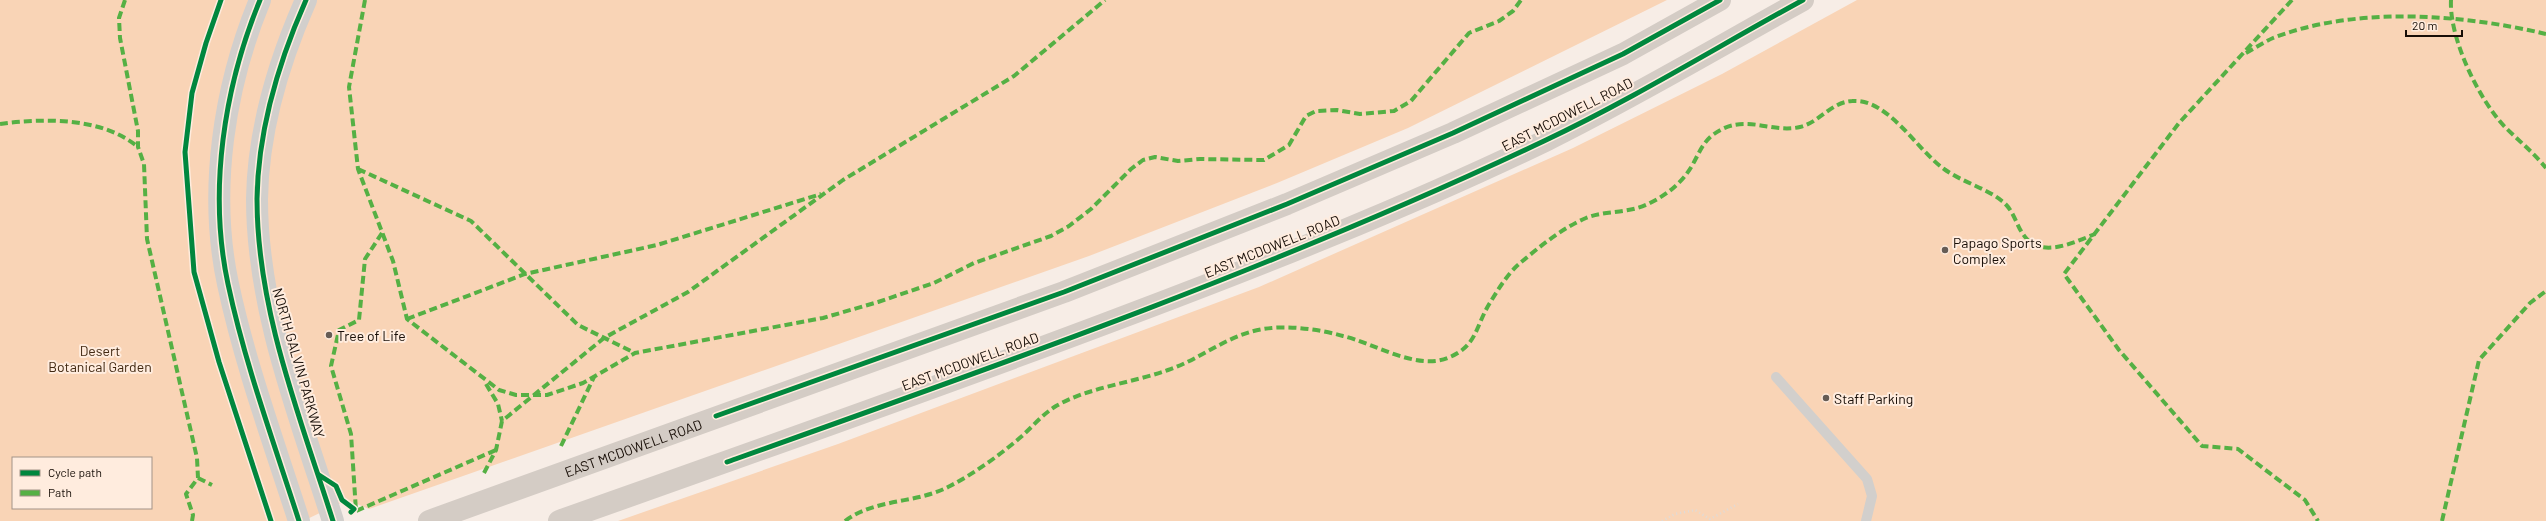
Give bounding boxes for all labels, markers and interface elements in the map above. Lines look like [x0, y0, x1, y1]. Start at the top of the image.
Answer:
scale bar [2406, 12, 2462, 38]
text: 20 m [2412, 18, 2438, 32]
street label: EAST MCDOWELL ROAD [1499, 74, 1635, 154]
street label: EAST MCDOWELL ROAD [1202, 211, 1342, 281]
place label: Papago Sports Complex [1953, 234, 2042, 267]
marker: Papago Sports Complex [1940, 245, 1950, 255]
street label: NORTH GALVIN PARKWAY [269, 286, 329, 440]
place label: Tree of Life [337, 327, 406, 344]
street label: EAST MCDOWELL ROAD [899, 328, 1041, 394]
marker: Tree of Life [324, 330, 334, 340]
park label: Desert Botanical Garden [48, 342, 152, 375]
place label: Staff Parking [1834, 390, 1913, 407]
marker: Staff Parking [1821, 393, 1831, 403]
street label: EAST MCDOWELL ROAD [562, 415, 704, 480]
legend [12, 457, 152, 509]
text: Cycle path [48, 465, 102, 479]
text: Path [48, 485, 72, 499]

